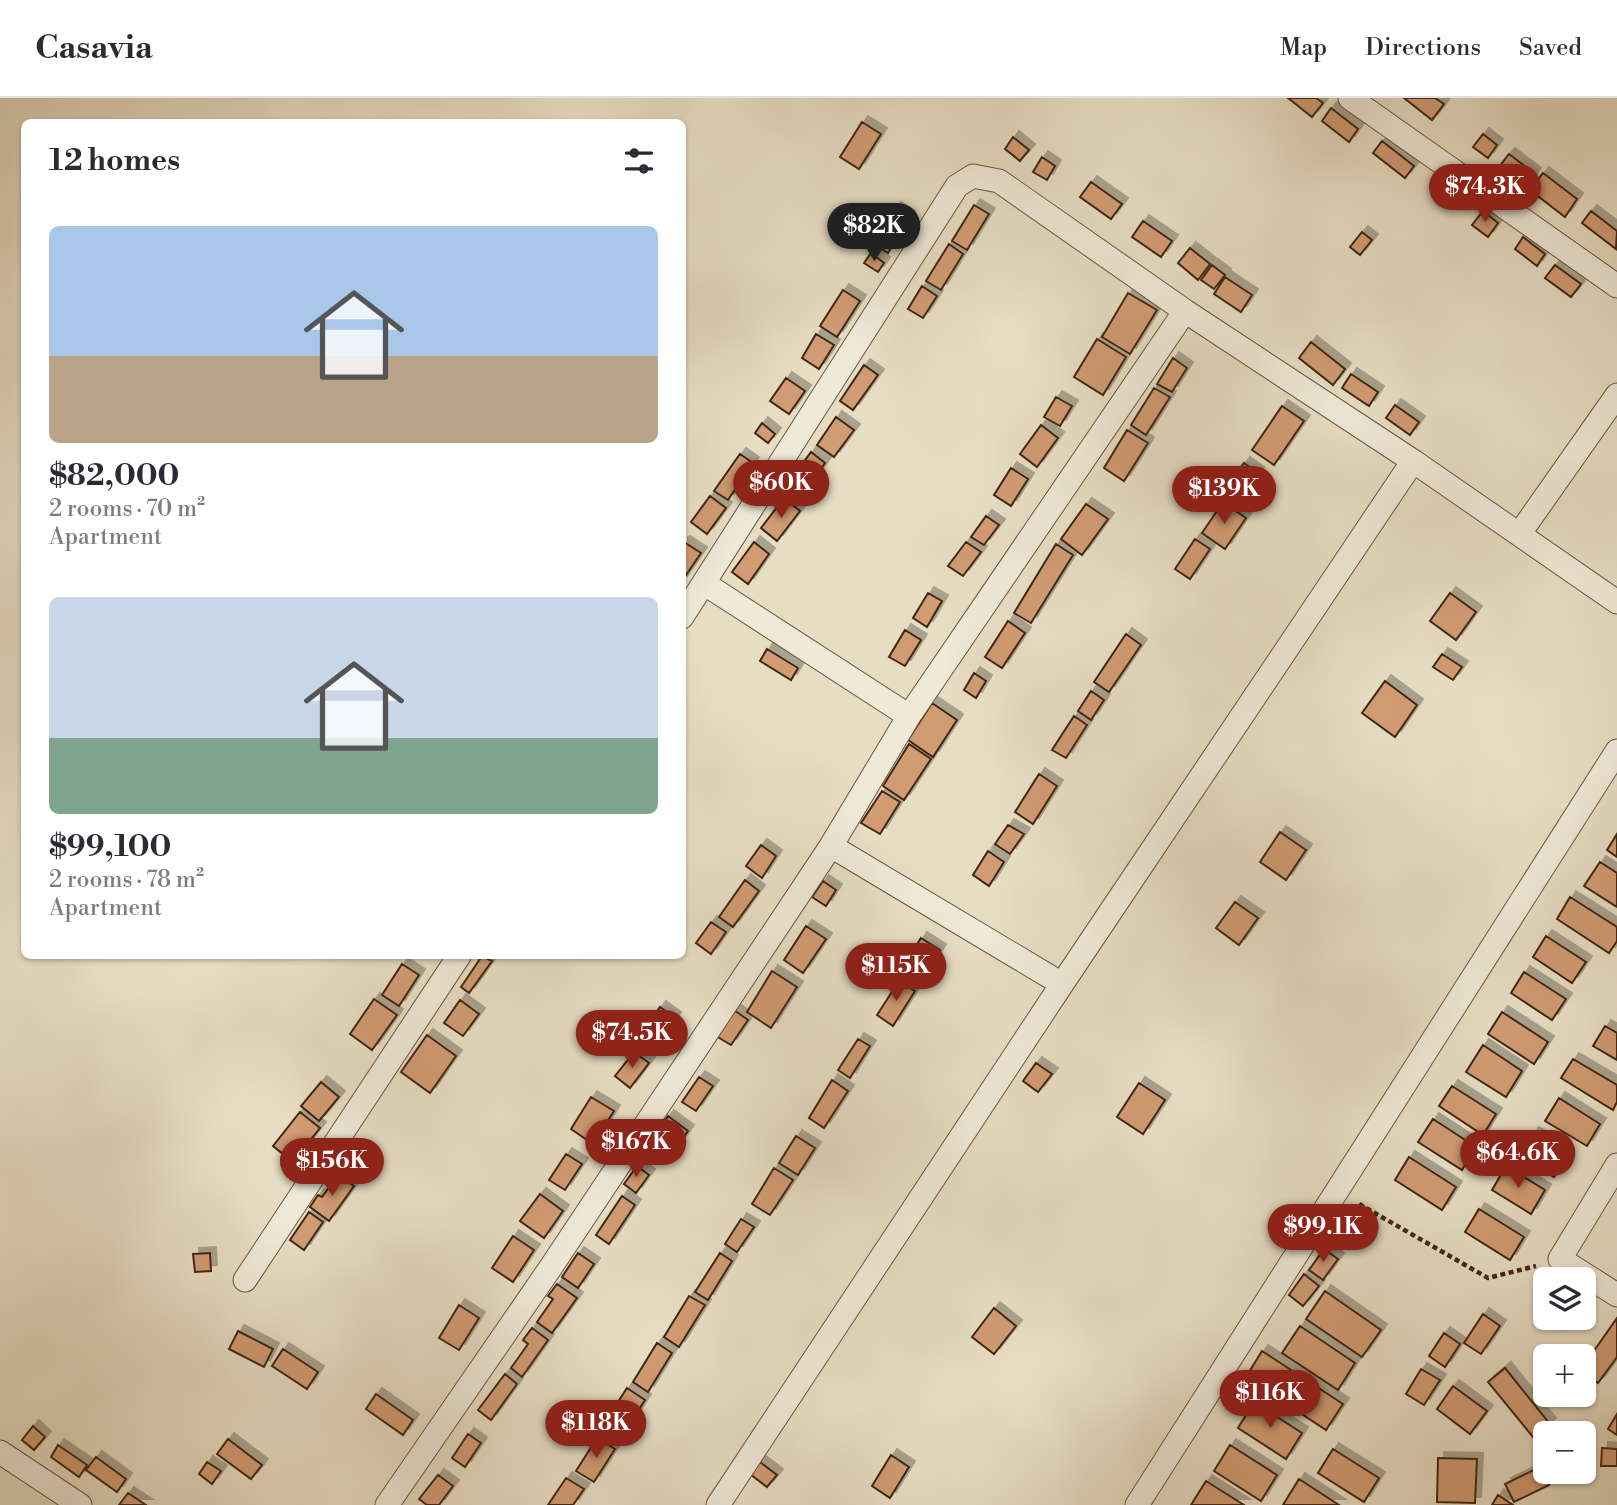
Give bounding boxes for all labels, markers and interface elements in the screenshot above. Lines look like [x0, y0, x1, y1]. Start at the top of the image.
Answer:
text: Casavia [35, 28, 153, 69]
text: Map [1280, 33, 1327, 63]
text: Directions [1365, 33, 1481, 63]
text: Saved [1519, 33, 1582, 63]
text: 12 homes [49, 142, 180, 180]
icon: filters [620, 142, 658, 180]
pin: $74.3K [1428, 164, 1542, 224]
text: $74.3K [1445, 173, 1525, 201]
pin: $82K [833, 204, 915, 263]
text: $82K [843, 212, 905, 240]
icon: home [291, 272, 417, 398]
text: $82,000 [49, 457, 179, 495]
pin: $60K [740, 460, 822, 520]
pin: $139K [1175, 466, 1273, 526]
text: $60K [749, 469, 813, 497]
text: $139K [1188, 475, 1260, 503]
text: 2 rooms · 70 m² [49, 495, 205, 523]
text: Apartment [49, 523, 162, 551]
icon: home [291, 643, 417, 769]
text: $99,100 [49, 828, 171, 866]
text: 2 rooms · 78 m² [49, 866, 204, 894]
text: Apartment [49, 894, 162, 922]
pin: $115K [847, 944, 945, 1003]
text: $115K [861, 952, 931, 980]
pin: $74.5K [575, 1010, 689, 1070]
text: $74.5K [592, 1019, 672, 1047]
pin: $167K [587, 1119, 685, 1179]
text: $167K [601, 1128, 671, 1156]
pin: $64.6K [1461, 1130, 1575, 1190]
pin: $156K [283, 1138, 381, 1198]
text: $64.6K [1476, 1139, 1560, 1167]
text: $156K [296, 1147, 368, 1175]
pin: $99.1K [1266, 1204, 1380, 1264]
text: $99.1K [1284, 1213, 1362, 1241]
map controls [1533, 1267, 1596, 1484]
button: layers [1533, 1267, 1596, 1330]
button: + [1533, 1344, 1596, 1407]
pin: $116K [1221, 1370, 1319, 1430]
text: $116K [1236, 1379, 1304, 1407]
pin: $118K [547, 1400, 645, 1460]
text: $118K [561, 1409, 631, 1437]
button: − [1533, 1421, 1596, 1484]

